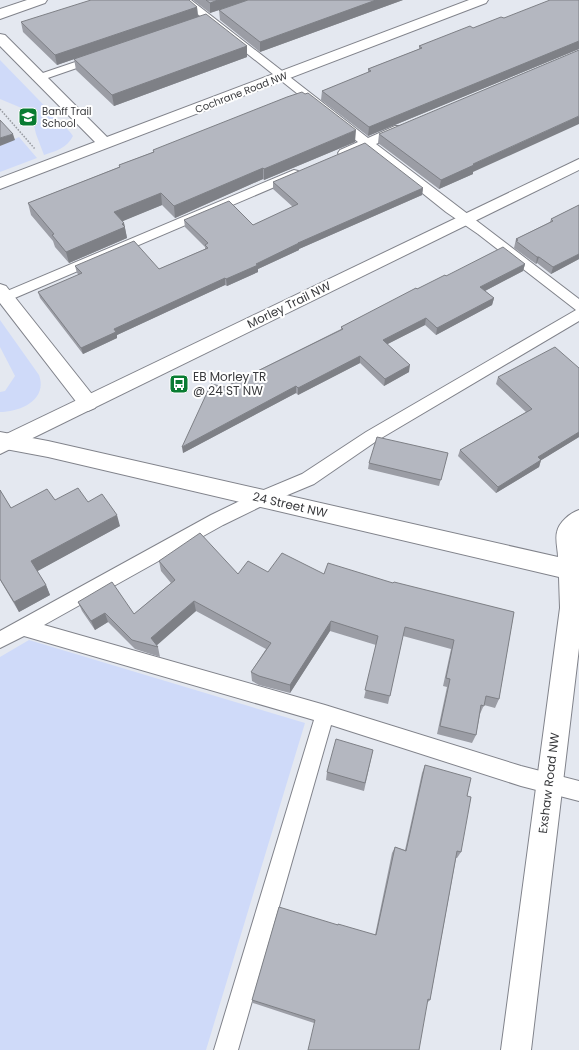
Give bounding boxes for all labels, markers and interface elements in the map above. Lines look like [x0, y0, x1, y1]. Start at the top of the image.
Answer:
street label: Cochrane Road NW [193, 68, 290, 117]
place label: Banff Trail School [42, 104, 91, 131]
school or university icon: Banff Trail School [17, 106, 39, 128]
street label: Morley Trail NW [244, 277, 334, 332]
place label: EB Morley TR @ 24 ST NW [193, 368, 266, 399]
bus stop icon: EB Morley TR @ 24 ST NW [168, 373, 190, 395]
street label: 24 Street NW [251, 488, 329, 521]
street label: Exshaw Road NW [534, 731, 563, 834]

